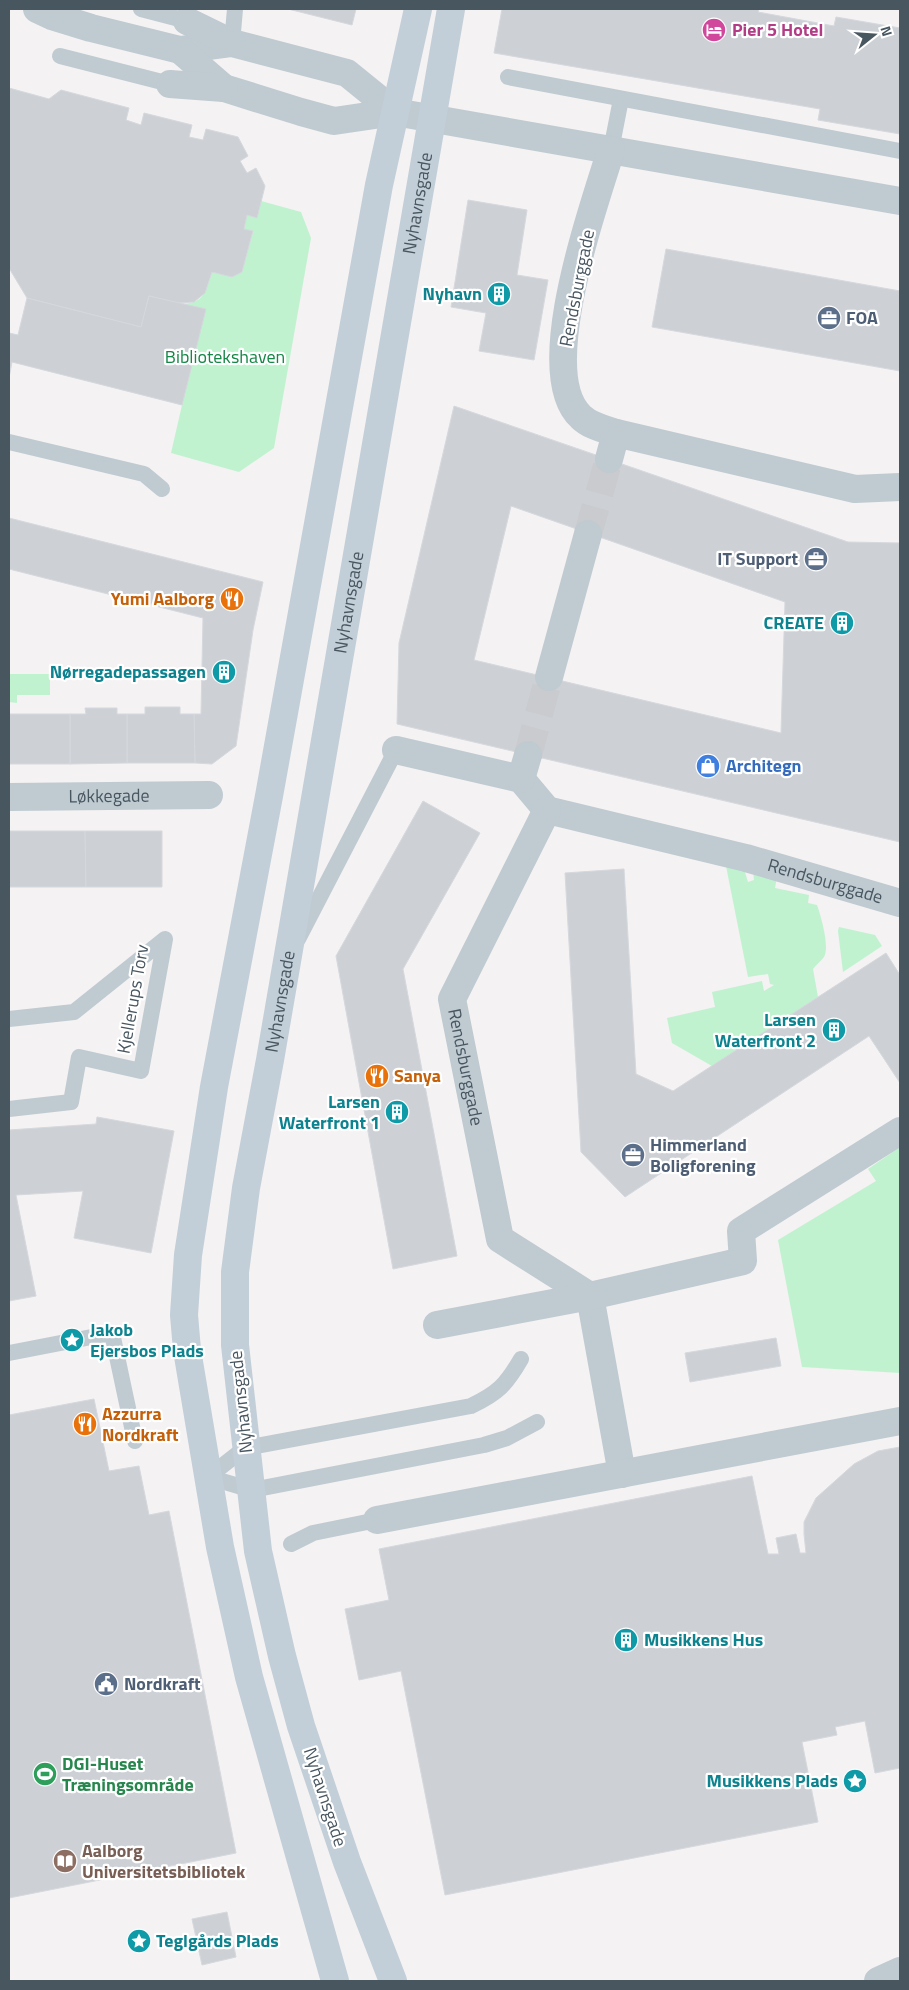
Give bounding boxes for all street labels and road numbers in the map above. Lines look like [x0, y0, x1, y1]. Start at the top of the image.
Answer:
street label: Nyhavnsgade [395, 150, 439, 256]
street label: Rendsburggade [552, 227, 601, 349]
street label: Nyhavnsgade [326, 549, 370, 655]
street label: Løkkegade [68, 782, 150, 809]
street label: Rendsburggade [764, 851, 886, 910]
street label: Kjellerups Torv [110, 942, 155, 1056]
street label: Nyhavnsgade [258, 948, 302, 1054]
street label: Rendsburggade [441, 1006, 491, 1128]
street label: Nyhavnsgade [222, 1349, 259, 1455]
street label: Nyhavnsgade [297, 1744, 354, 1850]

